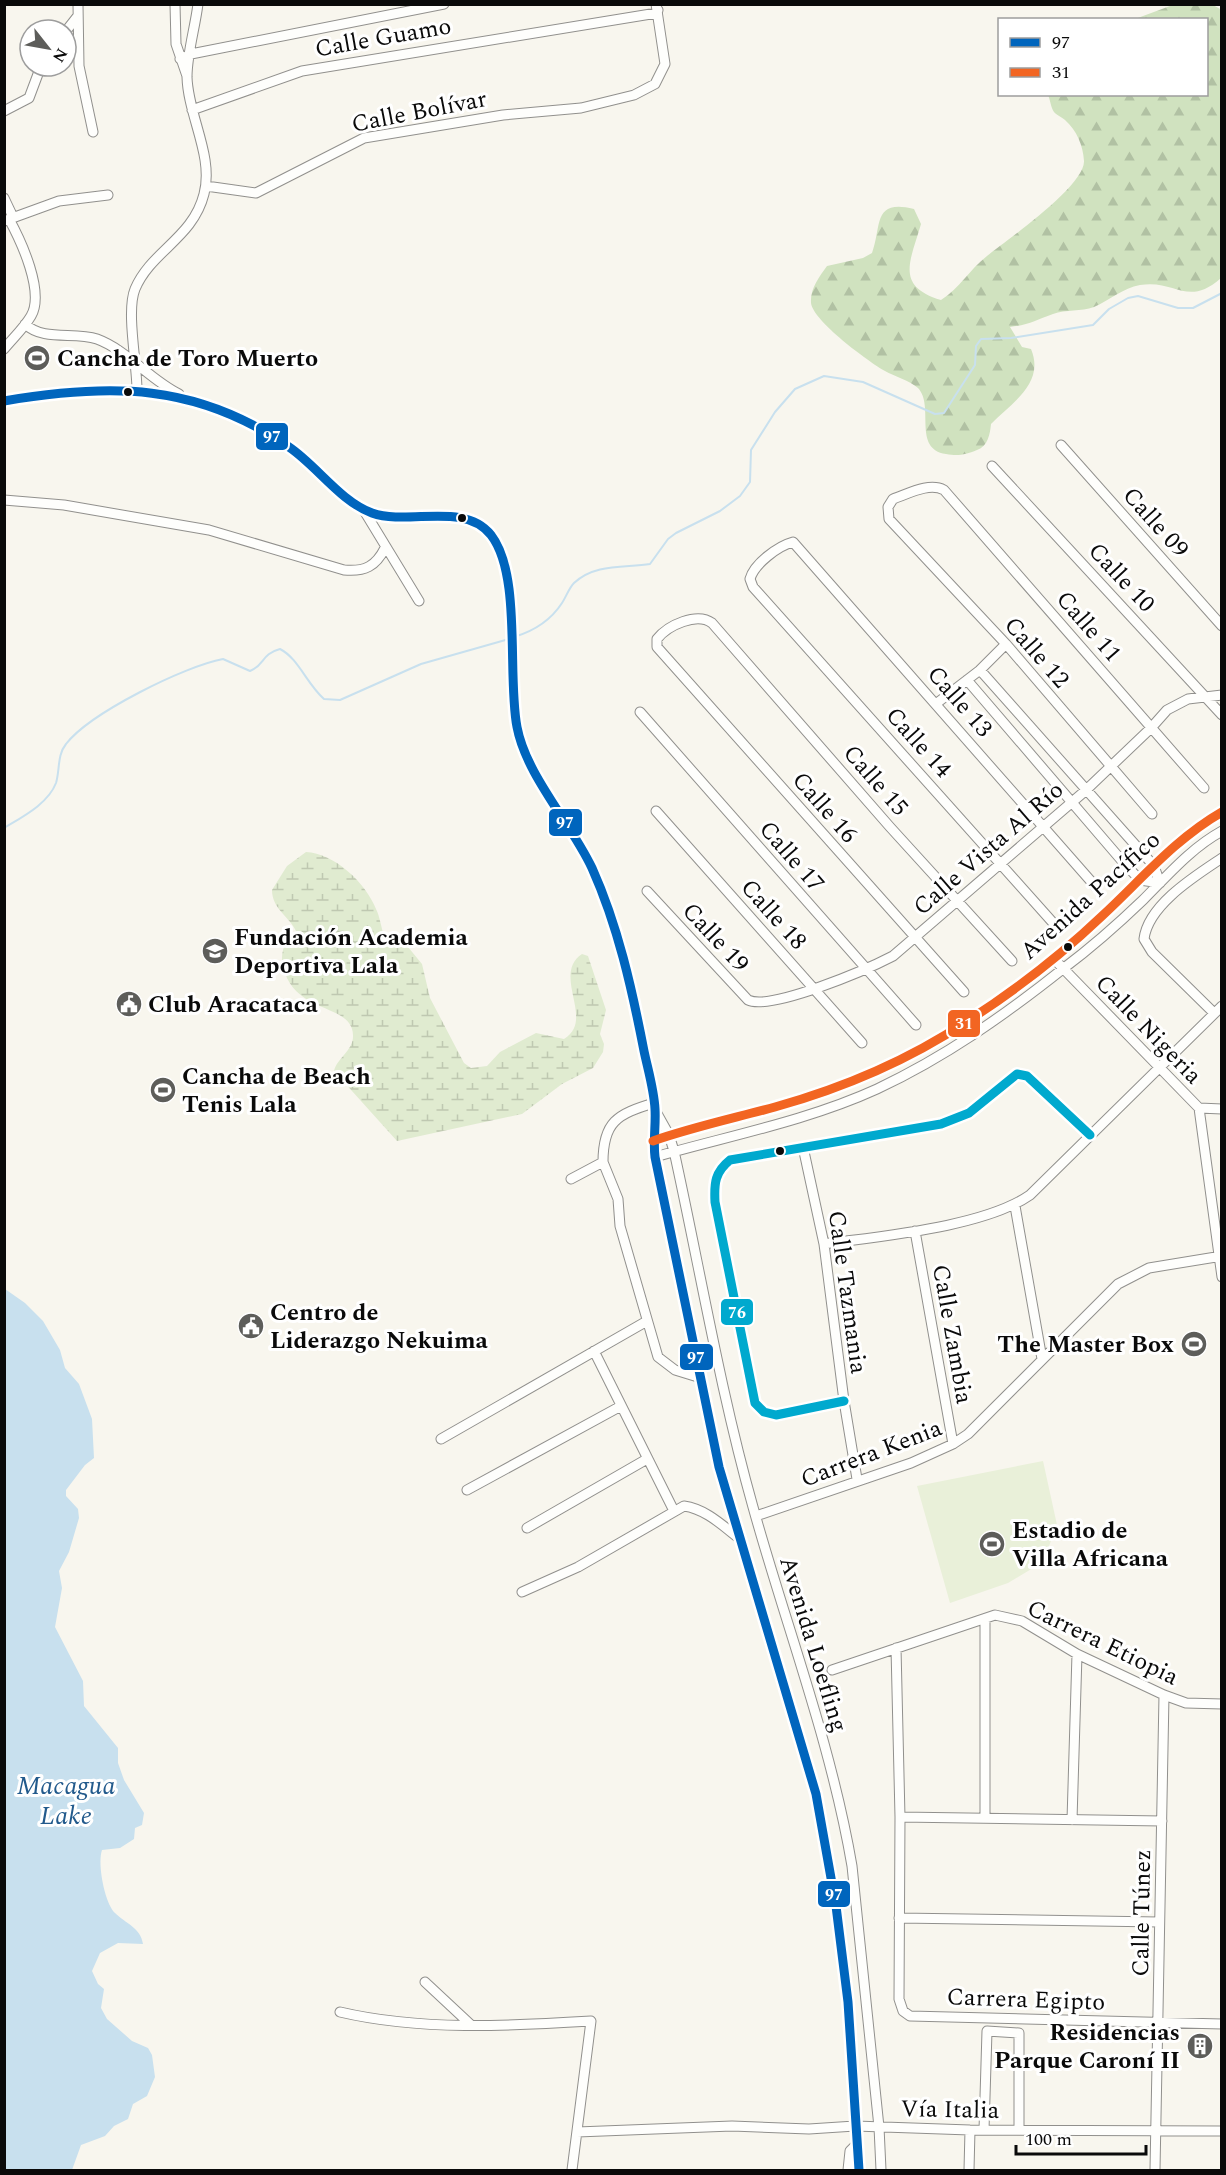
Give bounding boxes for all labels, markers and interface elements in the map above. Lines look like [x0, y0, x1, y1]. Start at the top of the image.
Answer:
street label: Calle Guamo [312, 8, 454, 68]
north arrow [18, 18, 78, 78]
legend [998, 18, 1208, 96]
text: 97 [1052, 29, 1070, 56]
text: N [46, 43, 74, 67]
text: 31 [1052, 59, 1070, 86]
street label: Calle Bolívar [348, 81, 490, 143]
place label: Cancha de Toro Muerto [57, 341, 318, 377]
sports icon: Cancha de Toro Muerto [22, 343, 52, 373]
unlabelled marker [122, 386, 134, 398]
line badge: 97 [255, 422, 289, 451]
text: 97 [263, 425, 281, 449]
street label: Calle 09 [1114, 479, 1197, 566]
unlabelled marker [456, 512, 468, 524]
street label: Calle 10 [1079, 534, 1163, 621]
street label: Calle 11 [1047, 583, 1130, 670]
street label: Calle 12 [995, 609, 1078, 696]
street label: Calle 13 [918, 658, 1001, 745]
street label: Calle 14 [877, 699, 960, 786]
street label: Calle 15 [834, 737, 917, 824]
street label: Calle 16 [783, 764, 866, 851]
street label: Calle Vista Al Río [905, 773, 1072, 925]
line badge: 97 [548, 808, 583, 837]
text: 97 [556, 811, 574, 835]
street label: Calle 17 [750, 813, 833, 900]
street label: Avenida Pacífico [1012, 823, 1169, 969]
street label: Calle 18 [732, 871, 815, 958]
street label: Calle 19 [673, 894, 757, 981]
place label: Fundación Academia Deportiva Lala [234, 920, 468, 984]
school or university icon: Fundación Academia Deportiva Lala [200, 936, 230, 966]
unlabelled marker [1062, 941, 1074, 953]
street label: Calle Nigeria [1086, 967, 1210, 1093]
place label: Club Aracataca [148, 987, 318, 1023]
public building icon: Club Aracataca [114, 989, 144, 1019]
line badge: 31 [947, 1009, 981, 1038]
text: 31 [955, 1012, 973, 1036]
place label: Cancha de Beach Tenis Lala [182, 1059, 371, 1123]
sports icon: Cancha de Beach Tenis Lala [148, 1075, 178, 1105]
unlabelled marker [774, 1145, 786, 1157]
street label: Calle Tazmania [818, 1208, 876, 1376]
street label: Calle Zambia [922, 1262, 982, 1407]
place label: Centro de Liderazgo Nekuima [270, 1295, 489, 1359]
line badge: 76 [720, 1298, 754, 1326]
text: 76 [728, 1301, 746, 1325]
public building icon: Centro de Liderazgo Nekuima [236, 1311, 266, 1341]
place label: The Master Box [997, 1327, 1174, 1363]
sports icon: The Master Box [1179, 1329, 1209, 1359]
line badge: 97 [679, 1343, 714, 1371]
text: 97 [687, 1346, 705, 1370]
street label: Carrera Kenia [795, 1410, 948, 1497]
place label: Estadio de Villa Africana [1012, 1513, 1169, 1577]
sports icon: Estadio de Villa Africana [977, 1529, 1007, 1559]
street label: Avenida Loefling [769, 1552, 857, 1737]
street label: Carrera Etiopia [1021, 1591, 1185, 1695]
water label: Macagua Lake [17, 1766, 115, 1836]
street label: Calle Túnez [1123, 1849, 1161, 1977]
line badge: 97 [817, 1880, 851, 1908]
text: 97 [825, 1883, 843, 1907]
street label: Carrera Egipto [946, 1979, 1106, 2021]
place label: Residencias Parque Caroní II [994, 2015, 1180, 2079]
building icon: Residencias Parque Caroní II [1185, 2031, 1215, 2061]
street label: Vía Italia [900, 2091, 1000, 2129]
scale bar [1016, 2118, 1146, 2156]
text: 100 m [1025, 2126, 1072, 2153]

